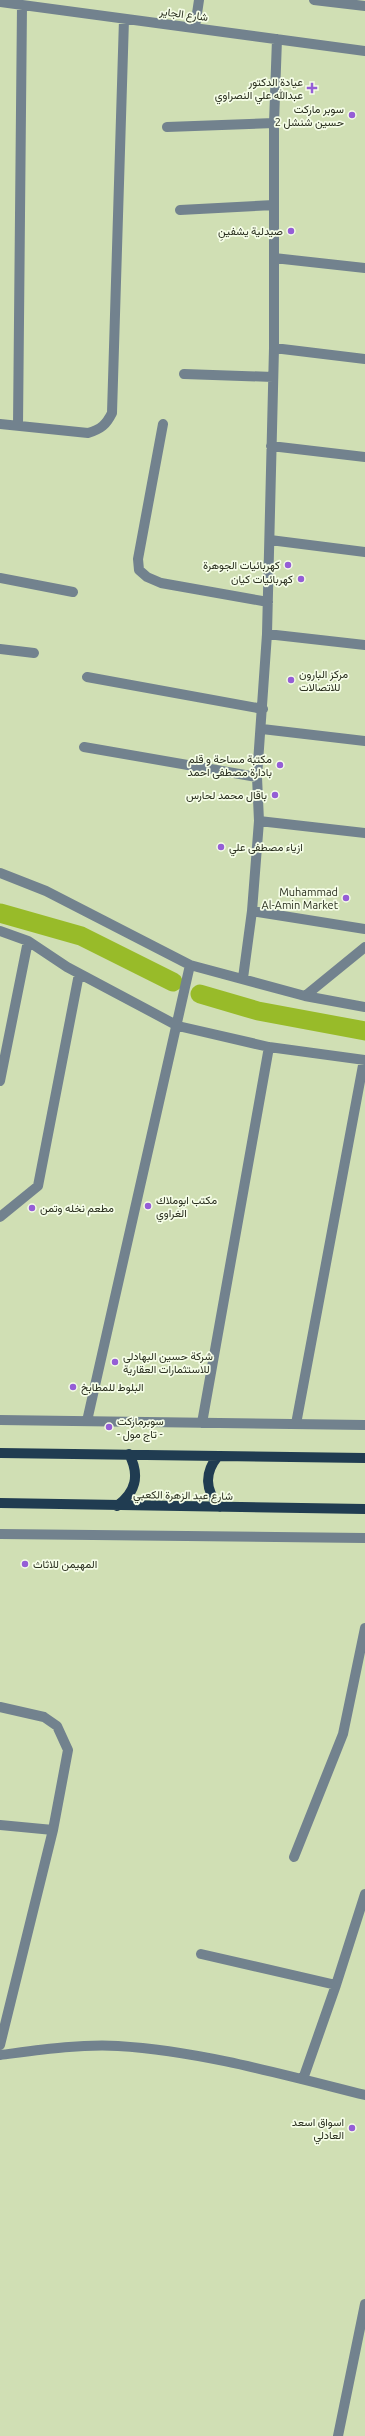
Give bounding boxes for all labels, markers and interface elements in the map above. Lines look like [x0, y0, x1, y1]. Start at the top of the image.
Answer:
street label: شارع الجاير [158, 5, 209, 25]
place label: عيادة الدكتور عبدالله علي النصراوي [215, 76, 303, 105]
marker: عيادة الدكتور عبدالله علي النصراوي [306, 82, 318, 94]
place label: سوبر ماركت حسين شنشل 2 [275, 103, 344, 129]
marker: سوبر ماركت حسين شنشل 2 [347, 110, 357, 120]
place label: صيدلية يشفينِ [218, 225, 283, 241]
marker: صيدلية يشفينِ [286, 226, 296, 236]
place label: كهربائيات الجوهرة [203, 559, 280, 572]
marker: كهربائيات الجوهرة [283, 560, 293, 570]
place label: كهربائيات كيان [231, 573, 293, 586]
marker: كهربائيات كيان [296, 574, 306, 584]
place label: مركز البارون للاتصالات [299, 668, 348, 693]
marker: مركز البارون للاتصالات [286, 675, 296, 685]
place label: مكتبة مساحة و قلم بادارة مصطفى احمد [188, 753, 272, 779]
marker: مكتبة مساحة و قلم بادارة مصطفى احمد [275, 760, 285, 770]
place label: باقال محمد لحارس [186, 789, 267, 802]
marker: باقال محمد لحارس [270, 790, 280, 800]
place label: ازياء مصطفى علي [229, 841, 303, 857]
marker: ازياء مصطفى علي [216, 842, 226, 852]
place label: Muhammad Al-Amin Market [262, 886, 339, 911]
marker: Muhammad Al-Amin Market [341, 893, 351, 903]
place label: مكتب ابوملاك الغراوي [156, 1194, 217, 1223]
marker: مكتب ابوملاك الغراوي [143, 1201, 153, 1211]
place label: مطعم نخله وتمن [40, 1202, 114, 1216]
marker: مطعم نخله وتمن [27, 1203, 37, 1213]
place label: شركة حسين البهادلي للاستثمارات العقارية [123, 1350, 213, 1376]
marker: شركة حسين البهادلي للاستثمارات العقارية [110, 1357, 120, 1367]
place label: البلوط للمطابخ [81, 1381, 144, 1395]
marker: البلوط للمطابخ [68, 1382, 78, 1392]
place label: سوبرماركت - تاج مول - [117, 1415, 164, 1442]
marker: سوبرماركت - تاج مول - [104, 1422, 114, 1432]
street label: شارع عبد الزهرة الكعبي [133, 1488, 233, 1506]
place label: المهيمن للاثاث [33, 1558, 97, 1571]
marker: المهيمن للاثاث [20, 1559, 30, 1569]
place label: اسواق اسعد العادلي [292, 2116, 344, 2145]
marker: اسواق اسعد العادلي [347, 2123, 357, 2133]

